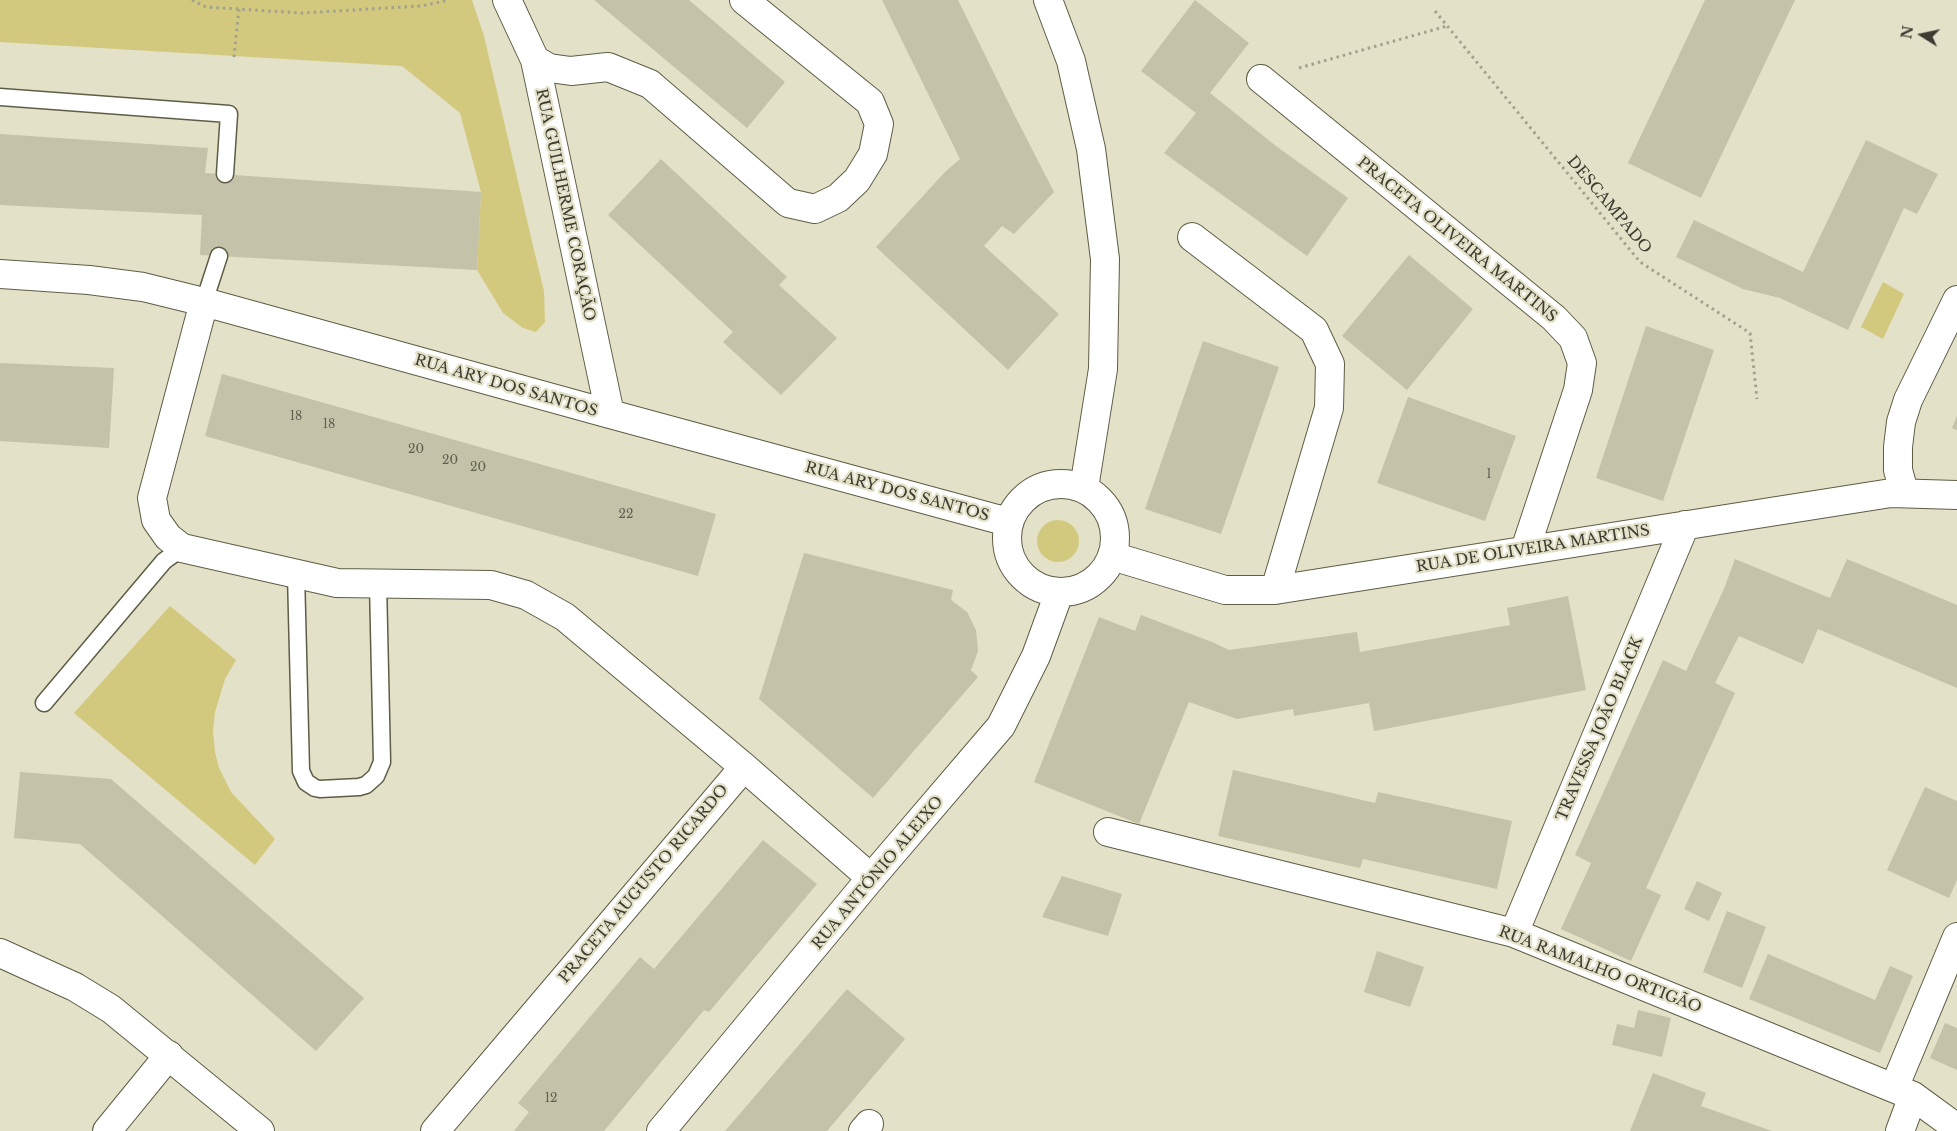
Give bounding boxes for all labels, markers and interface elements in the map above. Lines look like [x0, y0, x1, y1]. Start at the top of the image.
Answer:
north arrow [1897, 10, 1947, 60]
text: N [1897, 24, 1917, 40]
street label: RUA GUILHERME CORAÇÃO [532, 87, 598, 323]
street label: DESCAMPADO [1563, 152, 1655, 258]
street label: PRACETA OLIVEIRA MARTINS [1354, 154, 1560, 326]
street label: RUA ARY DOS SANTOS [412, 351, 600, 421]
house number: 18 [290, 410, 302, 424]
house number: 18 [323, 418, 335, 432]
house number: 20 [408, 443, 424, 457]
house number: 20 [442, 454, 458, 468]
street label: RUA ARY DOS SANTOS [803, 459, 991, 525]
house number: 20 [470, 461, 486, 475]
house number: 1 [1486, 468, 1492, 482]
house number: 22 [619, 508, 633, 522]
street label: RUA DE OLIVEIRA MARTINS [1415, 522, 1651, 576]
street label: TRAVESSA JOÃO BLACK [1553, 634, 1647, 824]
street label: PRACETA AUGUSTO RICARDO [556, 781, 732, 987]
street label: RUA ANTÓNIO ALEIXO [809, 793, 947, 953]
street label: RUA RAMALHO ORTIGÃO [1496, 923, 1704, 1017]
house number: 12 [545, 1092, 557, 1106]

